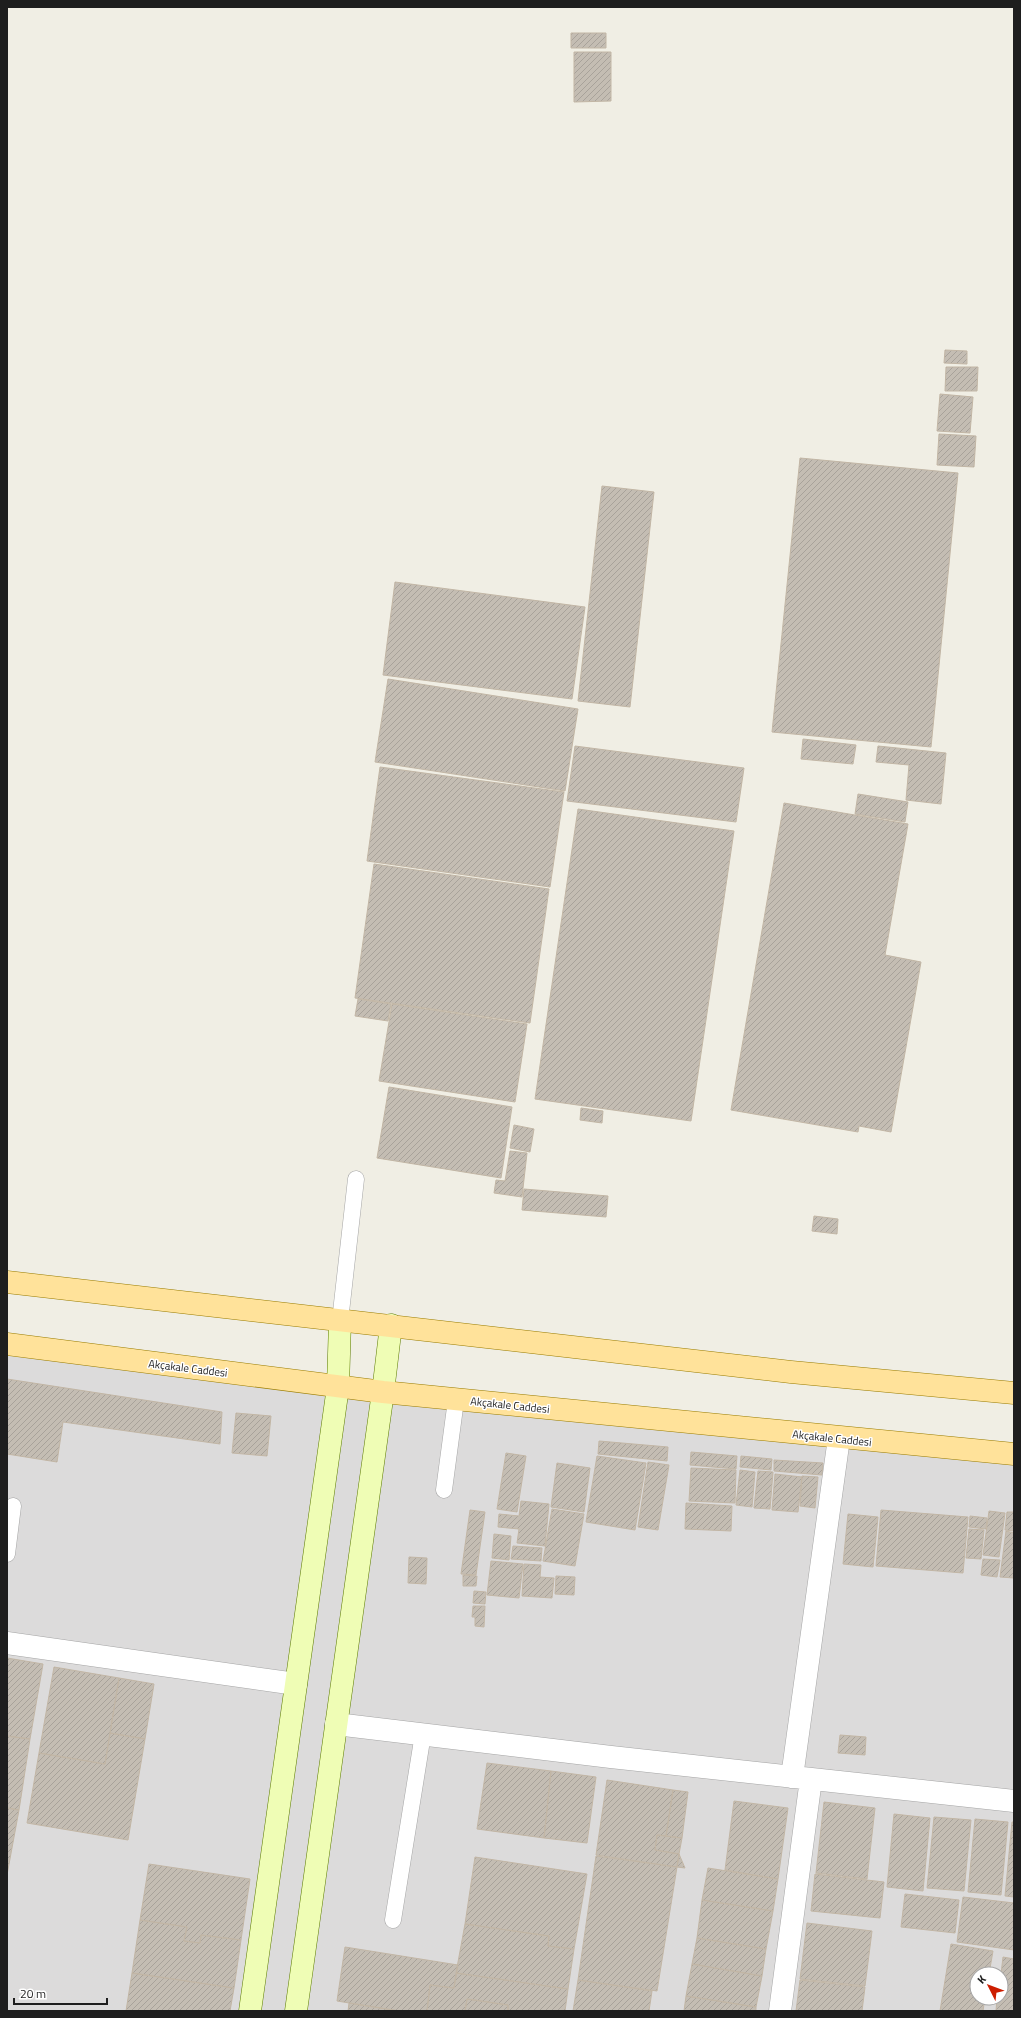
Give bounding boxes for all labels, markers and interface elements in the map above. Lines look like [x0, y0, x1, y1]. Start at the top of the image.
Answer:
street label: Akçakale Caddesi [148, 1355, 228, 1381]
street label: Akçakale Caddesi [470, 1393, 550, 1417]
street label: Akçakale Caddesi [792, 1426, 872, 1450]
north arrow [969, 1966, 1009, 2006]
text: K [973, 1971, 990, 1987]
scale bar [14, 1980, 107, 2006]
text: 20 m [20, 1984, 46, 2003]

